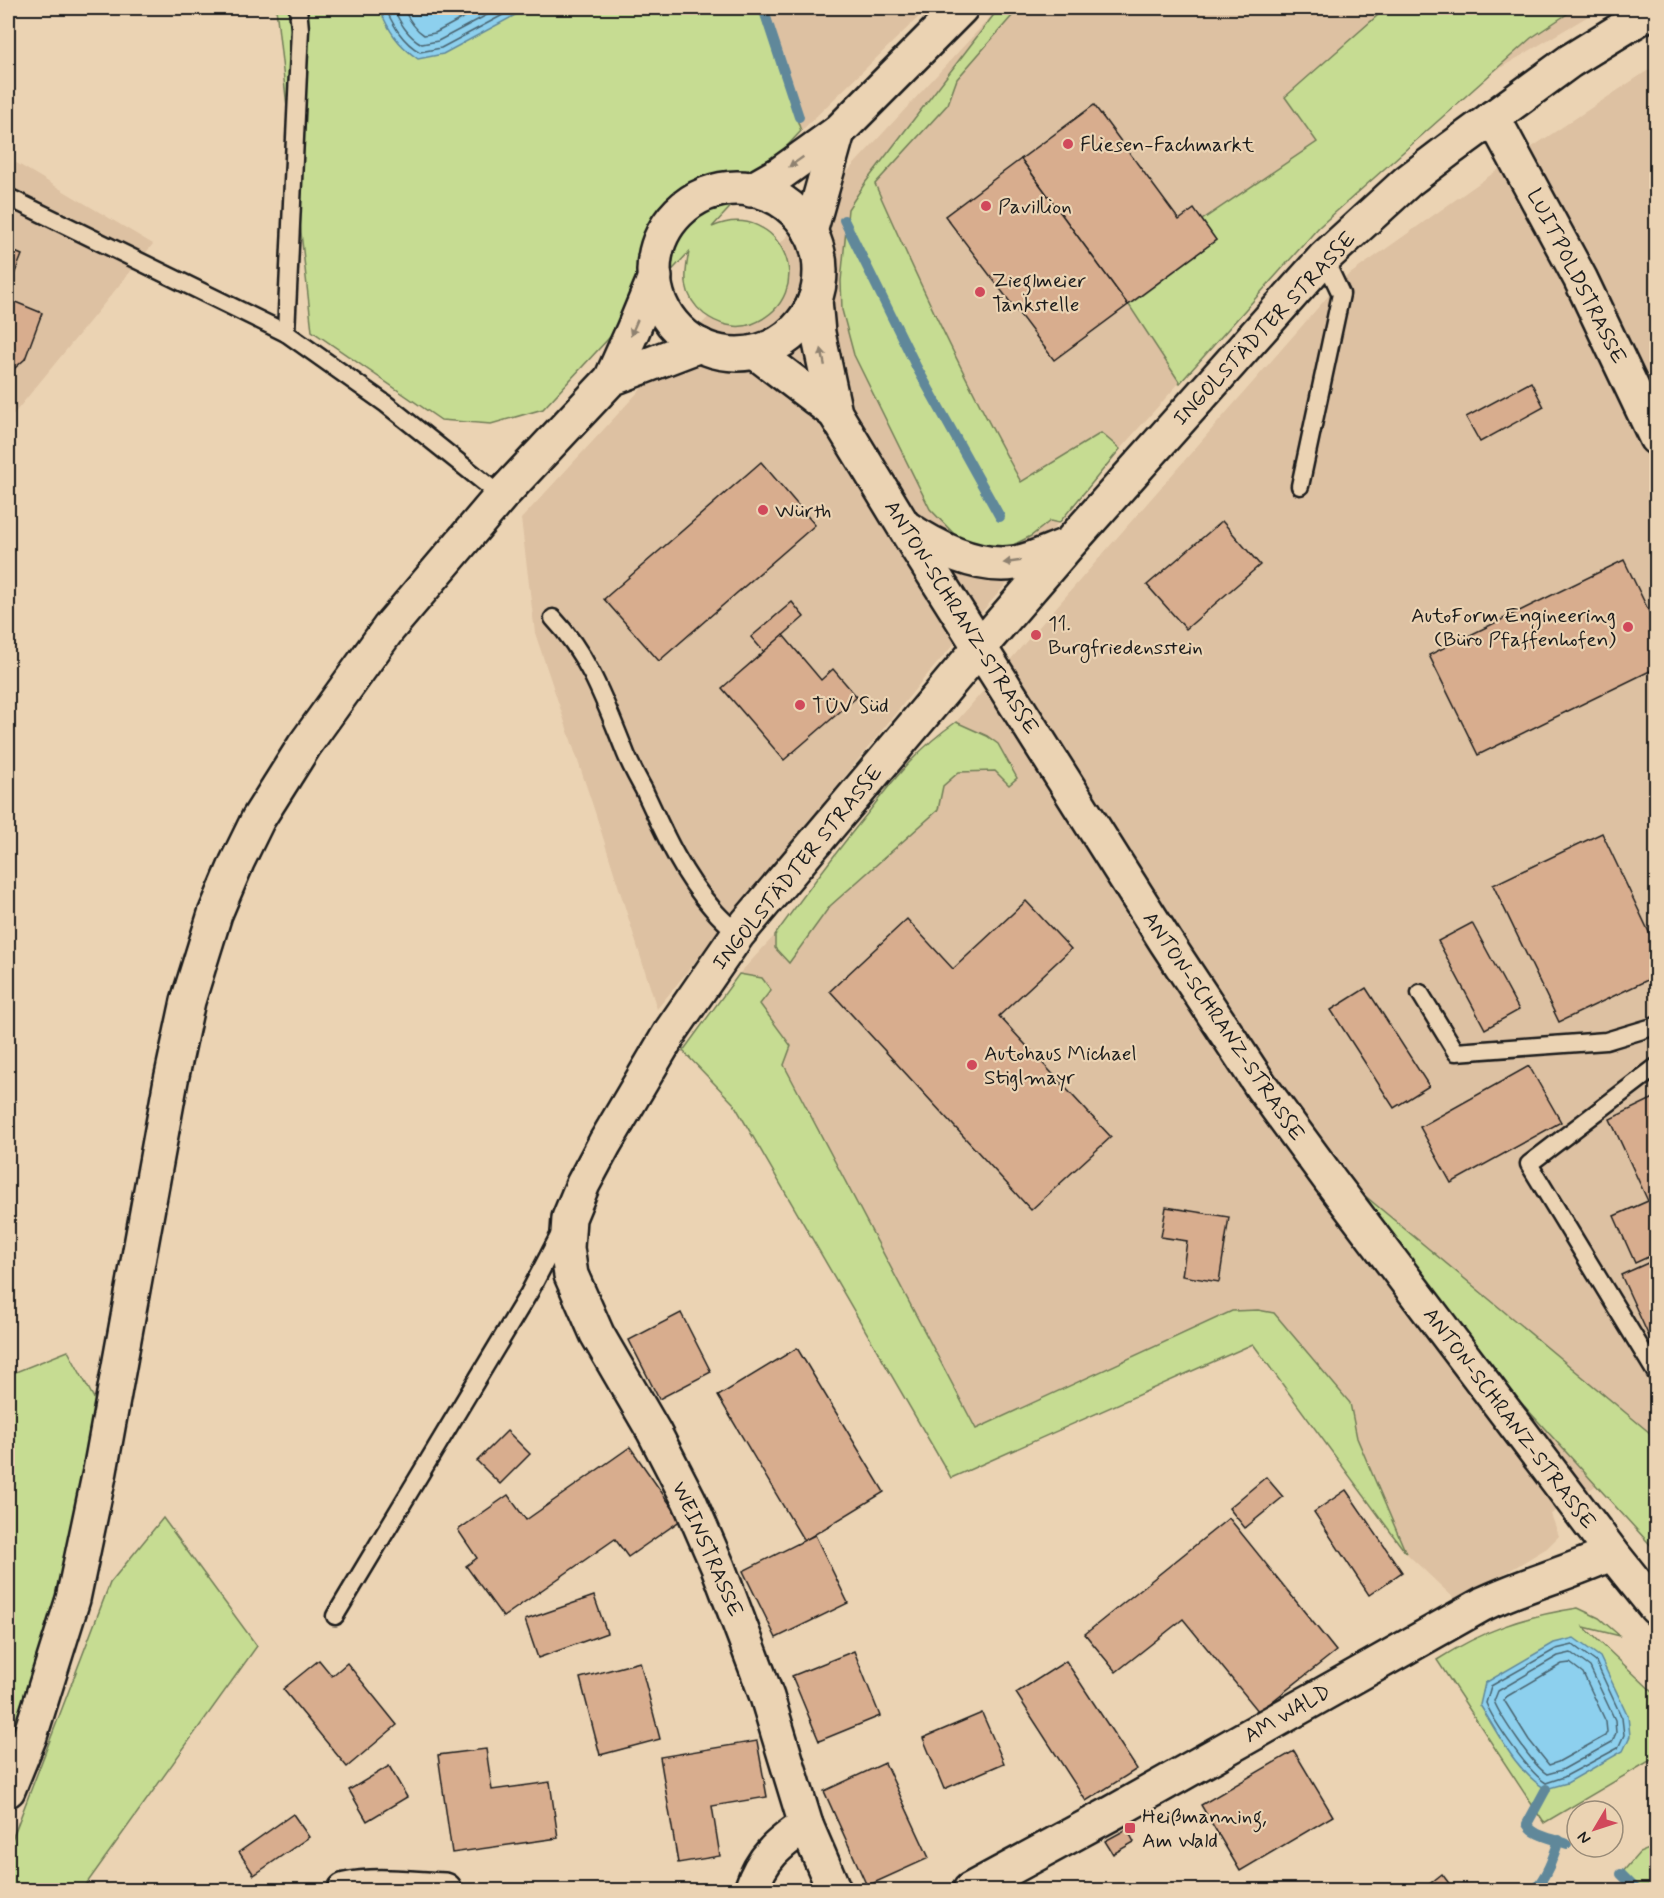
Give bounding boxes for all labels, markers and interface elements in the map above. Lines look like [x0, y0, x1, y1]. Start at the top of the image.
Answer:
place label: Fliesen-Fachmarkt [1080, 131, 1255, 159]
marker: Fliesen-Fachmarkt [1061, 137, 1075, 151]
one-way arrow [788, 156, 804, 168]
street label: LUITPOLDSTRASSE [1520, 184, 1633, 369]
place label: Pavillion [998, 193, 1072, 221]
marker: Pavillion [979, 199, 993, 213]
street label: INGOLSTÄDTER STRASSE [1167, 225, 1362, 432]
place label: Zieglmeier Tankstelle [992, 267, 1087, 319]
marker: Zieglmeier Tankstelle [973, 285, 987, 299]
one-way arrow [629, 320, 639, 338]
one-way arrow [818, 347, 827, 366]
street label: ANTON-SCHRANZ-STRASSE [877, 495, 1045, 740]
place label: Würth [775, 497, 831, 525]
marker: Würth [756, 503, 770, 517]
one-way arrow [1002, 558, 1021, 567]
place label: AutoForm Engineering (Büro Pfaffenhofen) [1411, 602, 1617, 654]
place label: 11. Burgfriedensstein [1048, 610, 1203, 663]
marker: AutoForm Engineering (Büro Pfaffenhofen) [1621, 620, 1635, 634]
marker: 11. Burgfriedensstein [1029, 628, 1043, 642]
place label: TÜV Süd [812, 692, 889, 720]
marker: TÜV Süd [793, 698, 807, 712]
street label: INGOLSTÄDTER STRASSE [706, 759, 889, 976]
street label: ANTON-SCHRANZ-STRASSE [1136, 906, 1311, 1147]
place label: Autohaus Michael Stiglmayr [984, 1040, 1137, 1092]
marker: Autohaus Michael Stiglmayr [965, 1058, 979, 1072]
street label: ANTON-SCHRANZ-STRASSE [1416, 1302, 1602, 1535]
street label: WEINSTRASSE [665, 1477, 749, 1622]
street label: AM WALD [1239, 1678, 1336, 1750]
north arrow [1565, 1799, 1625, 1859]
place label: Heißmanning, Am Wald [1142, 1803, 1267, 1855]
marker: Heißmanning, Am Wald [1123, 1821, 1137, 1835]
text: N [1573, 1827, 1596, 1848]

